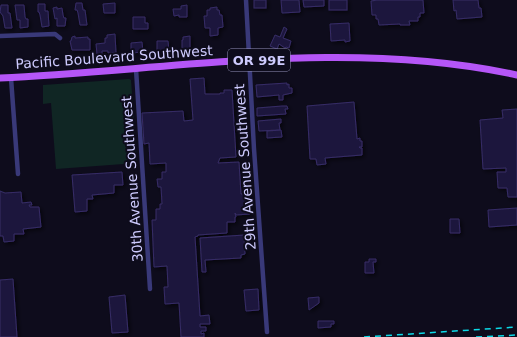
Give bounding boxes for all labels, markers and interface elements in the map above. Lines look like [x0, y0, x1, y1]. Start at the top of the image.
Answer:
street label: Pacific Boulevard Southwest [15, 42, 214, 72]
road number: OR 99E [228, 49, 290, 71]
street label: 29th Avenue Southwest [231, 83, 259, 251]
street label: 30th Avenue Southwest [118, 95, 146, 263]

